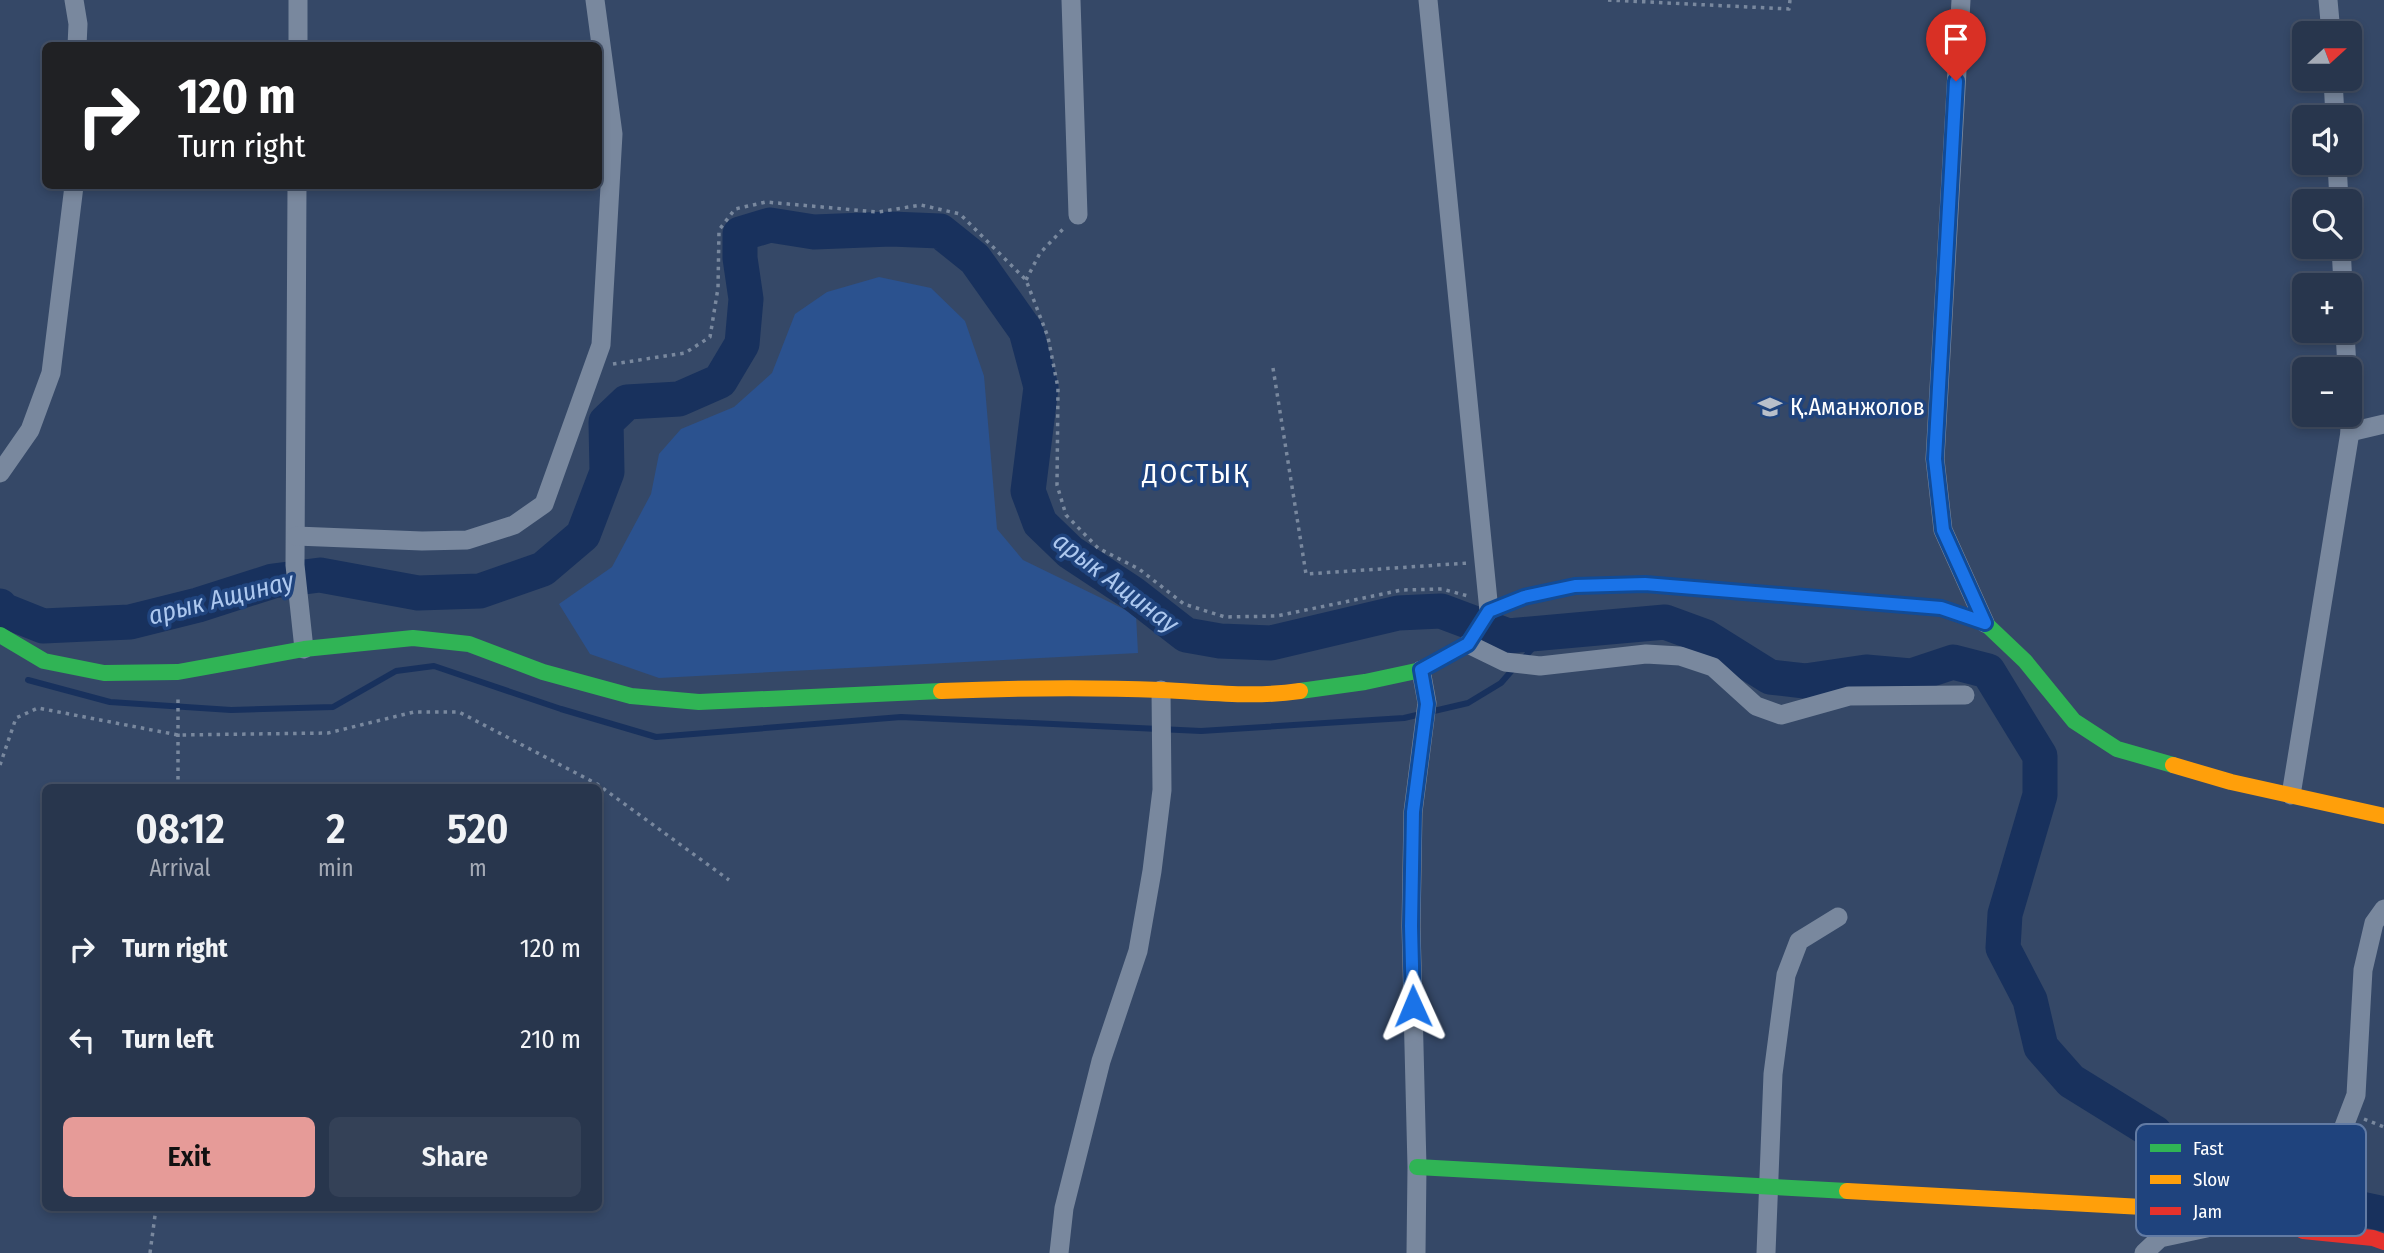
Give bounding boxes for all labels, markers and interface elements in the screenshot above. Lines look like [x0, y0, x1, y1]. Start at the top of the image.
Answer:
pin [1926, 9, 1986, 81]
icon: arrive [1937, 20, 1975, 58]
north arrow [2292, 21, 2362, 91]
map controls [2292, 21, 2362, 427]
text: 120 m [178, 67, 296, 126]
icon: right [63, 70, 154, 161]
button: sound [2292, 105, 2362, 175]
text: Turn right [178, 127, 305, 165]
button: search [2292, 189, 2362, 259]
button: + [2292, 273, 2362, 343]
button: − [2292, 357, 2362, 427]
school or university icon: Қ.Аманжолов [1756, 393, 1784, 421]
place label: Қ.Аманжолов [1790, 393, 1925, 421]
district label: ДОСТЫҚ [1141, 457, 1250, 490]
water label: арык Ащинау [1047, 525, 1186, 640]
water label: арык Ащинау [145, 565, 298, 631]
text: 08:12 [135, 804, 225, 854]
text: 2 [326, 804, 345, 854]
text: 520 [447, 804, 509, 854]
text: Arrival [150, 854, 211, 882]
text: min [318, 854, 354, 882]
text: m [469, 854, 487, 882]
icon: right [63, 930, 101, 968]
text: Turn right [122, 933, 228, 964]
text: 120 m [520, 933, 581, 964]
position arrow [1376, 969, 1450, 1043]
icon: left [63, 1021, 101, 1059]
text: Turn left [122, 1024, 214, 1055]
text: 210 m [520, 1024, 581, 1055]
button: Exit [63, 1117, 315, 1197]
button: Share [329, 1117, 581, 1197]
legend [2136, 1124, 2366, 1236]
text: Fast [2193, 1137, 2224, 1160]
text: Slow [2193, 1168, 2230, 1191]
text: Jam [2193, 1200, 2222, 1223]

